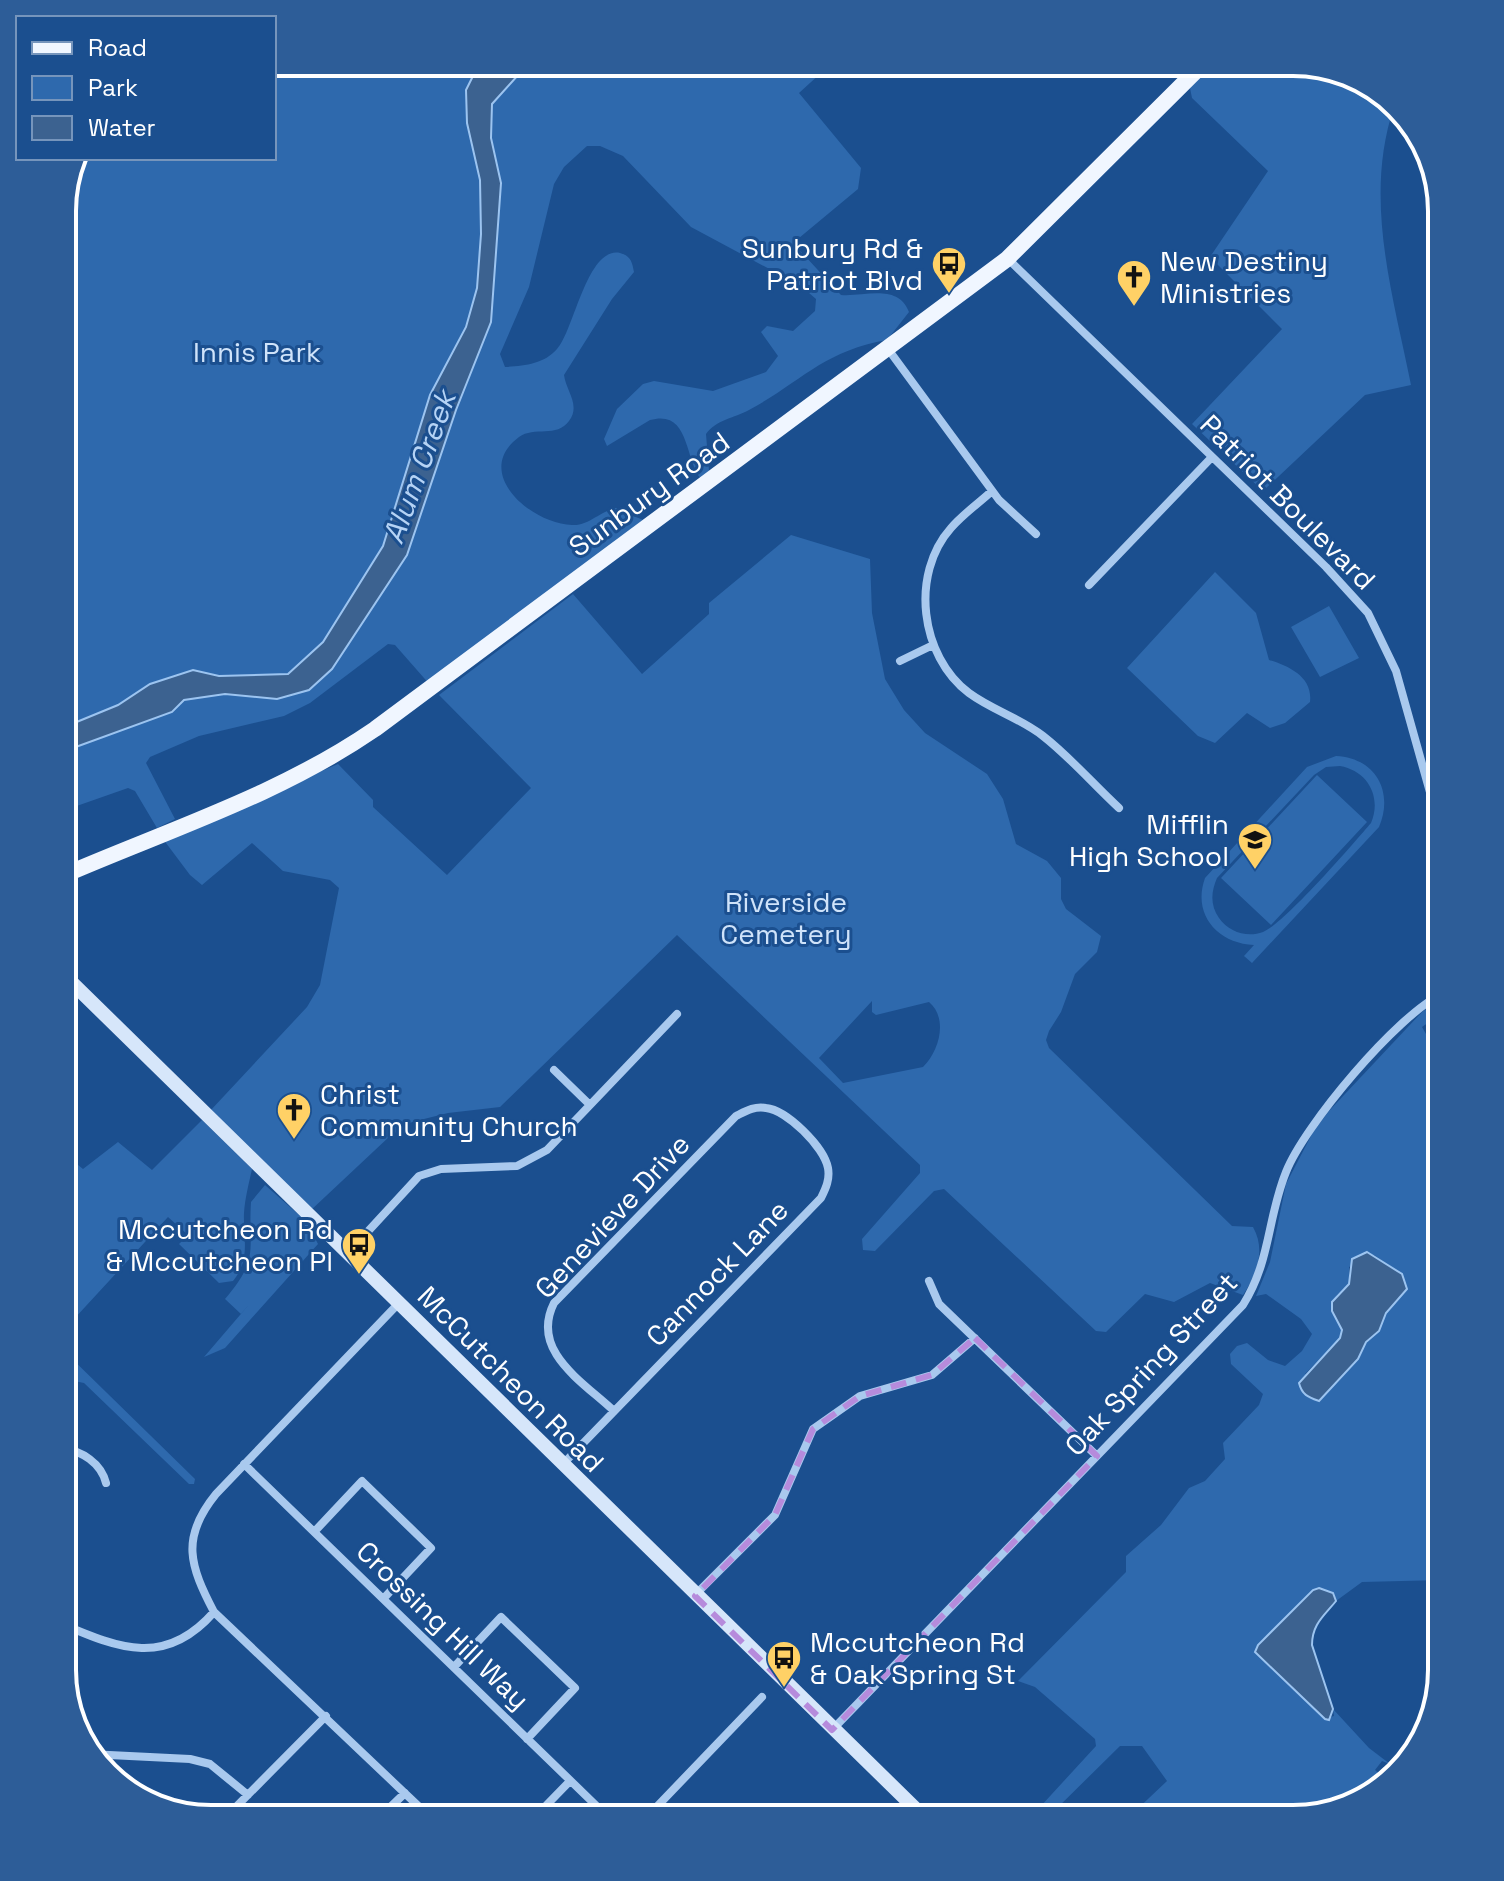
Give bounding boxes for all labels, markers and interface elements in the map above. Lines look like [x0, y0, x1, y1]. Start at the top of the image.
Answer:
legend [16, 16, 276, 160]
text: Road [88, 32, 147, 63]
text: Park [88, 72, 138, 103]
text: Water [88, 112, 156, 143]
place label: Sunbury Rd & Patriot Blvd [742, 230, 923, 298]
place label: New Destiny Ministries [1160, 243, 1328, 311]
bus stop icon: Sunbury Rd & Patriot Blvd [930, 245, 968, 295]
church icon: New Destiny Ministries [1115, 258, 1153, 308]
park label: Innis Park [193, 334, 321, 370]
water label: Alum Creek [373, 383, 466, 549]
street label: Patriot Boulevard [1193, 407, 1383, 597]
street label: Sunbury Road [561, 424, 737, 564]
place label: Mifflin High School [1069, 806, 1229, 874]
school or university icon: Mifflin High School [1236, 821, 1274, 871]
park label: Riverside Cemetery [720, 884, 852, 952]
place label: Christ Community Church [320, 1076, 578, 1144]
church icon: Christ Community Church [275, 1091, 313, 1141]
street label: Genevieve Drive [527, 1126, 697, 1306]
street label: Cannock Lane [638, 1192, 796, 1354]
place label: Mccutcheon Rd & Mccutcheon Pl [106, 1211, 333, 1279]
bus stop icon: Mccutcheon Rd & Mccutcheon Pl [340, 1226, 378, 1276]
street label: Oak Spring Street [1057, 1265, 1245, 1463]
street label: McCutcheon Road [410, 1278, 612, 1480]
street label: Crossing Hill Way [349, 1533, 537, 1717]
place label: Mccutcheon Rd & Oak Spring St [810, 1624, 1025, 1692]
bus stop icon: Mccutcheon Rd & Oak Spring St [765, 1639, 803, 1689]

